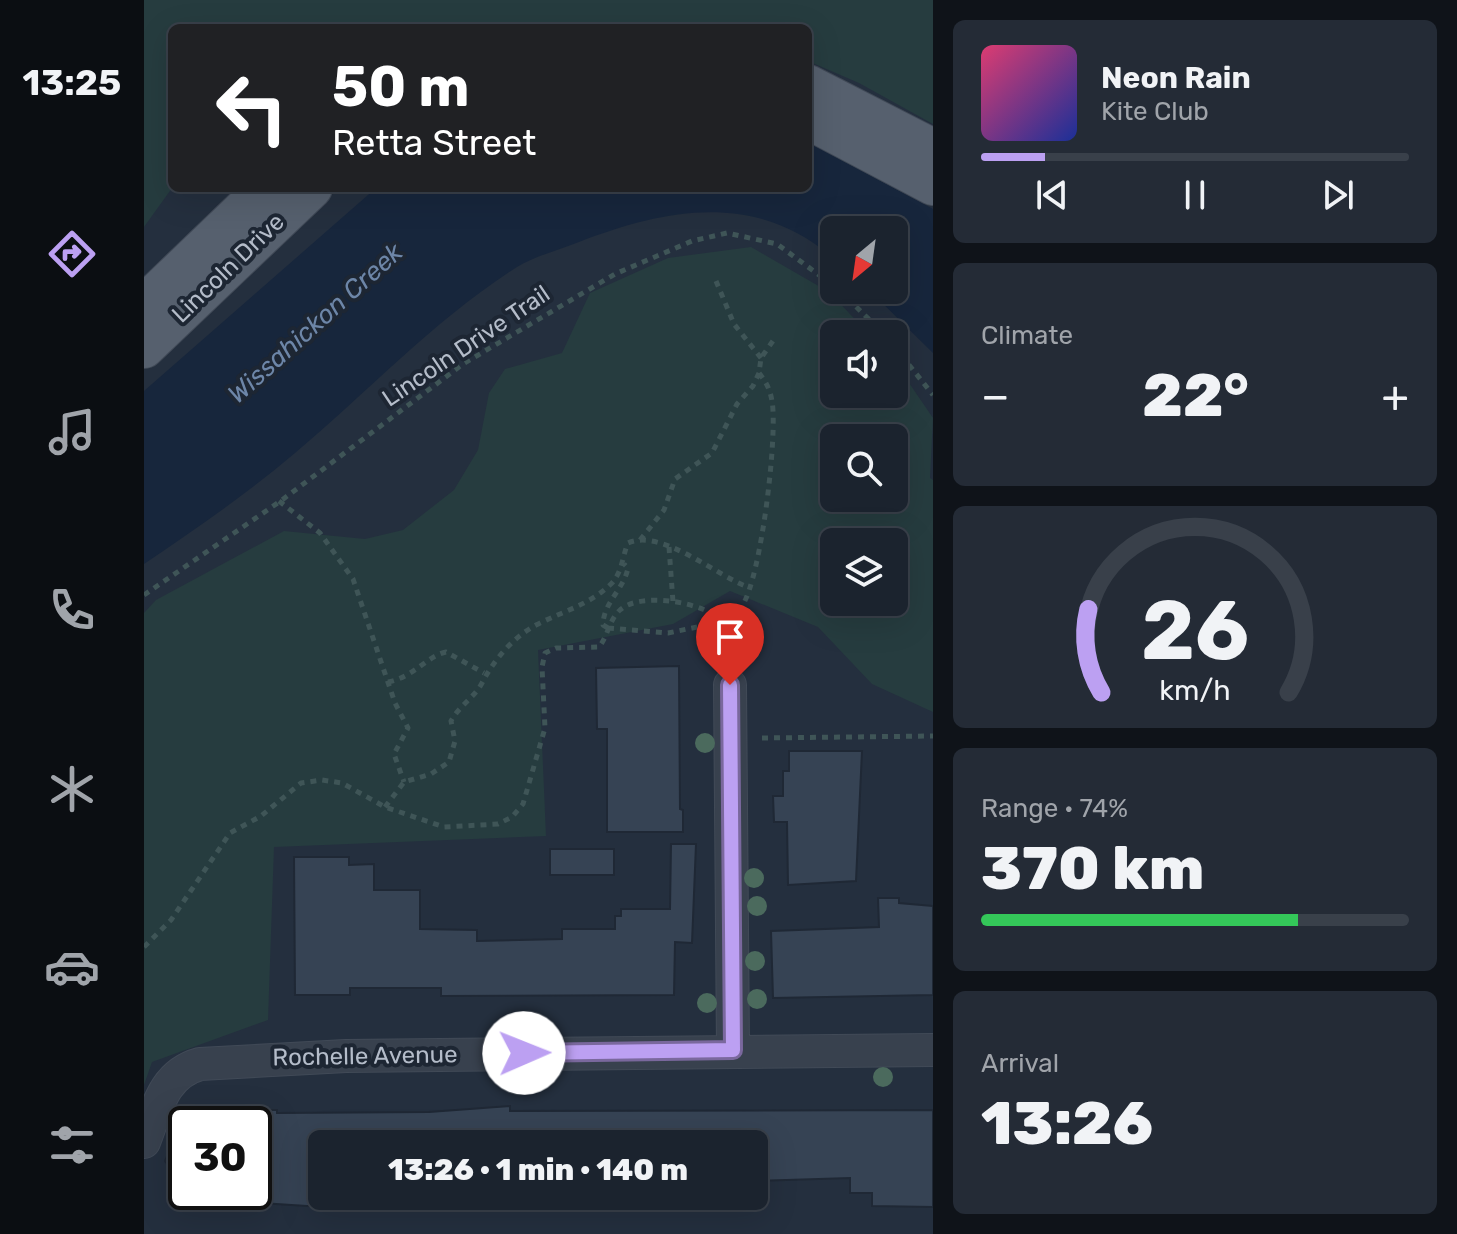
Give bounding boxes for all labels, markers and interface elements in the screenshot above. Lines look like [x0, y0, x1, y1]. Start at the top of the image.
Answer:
text: 50 m [332, 54, 469, 120]
icon: left [200, 56, 304, 160]
text: Neon Rain [1101, 60, 1251, 96]
text: 13:25 [23, 61, 121, 104]
text: Kite Club [1101, 96, 1209, 127]
text: Retta Street [332, 121, 536, 164]
icon: previous [1030, 173, 1074, 217]
icon: pause [1173, 173, 1217, 217]
icon: next [1316, 173, 1360, 217]
street label: Lincoln Drive [166, 208, 290, 328]
north arrow [820, 216, 908, 304]
map controls [820, 216, 908, 616]
icon: directions [44, 226, 100, 282]
water label: Wissahickon Creek [222, 236, 410, 410]
street label: Lincoln Drive Trail [377, 280, 555, 412]
button: sound [820, 320, 908, 408]
text: Climate [981, 320, 1073, 351]
text: 22° [1142, 360, 1249, 431]
text: − [981, 370, 1010, 422]
text: + [1382, 370, 1409, 422]
icon: music [44, 404, 100, 460]
button: search [820, 424, 908, 512]
button: layers [820, 528, 908, 616]
text: 26 [1141, 581, 1249, 680]
icon: phone [44, 582, 100, 638]
pin [696, 603, 764, 685]
icon: arrive [708, 615, 752, 659]
text: km/h [1159, 673, 1231, 707]
icon: climate [44, 761, 100, 817]
text: Range · 74% [981, 793, 1128, 824]
text: 370 km [981, 833, 1204, 904]
icon: car [44, 939, 100, 995]
position arrow [482, 1011, 566, 1095]
street label: Rochelle Avenue [272, 1040, 458, 1072]
text: Arrival [981, 1048, 1059, 1079]
text: 13:26 [981, 1088, 1153, 1159]
speed limit sign: 30 [168, 1106, 272, 1210]
icon: filters [44, 1117, 100, 1173]
text: 13:26 · 1 min · 140 m [388, 1152, 688, 1188]

